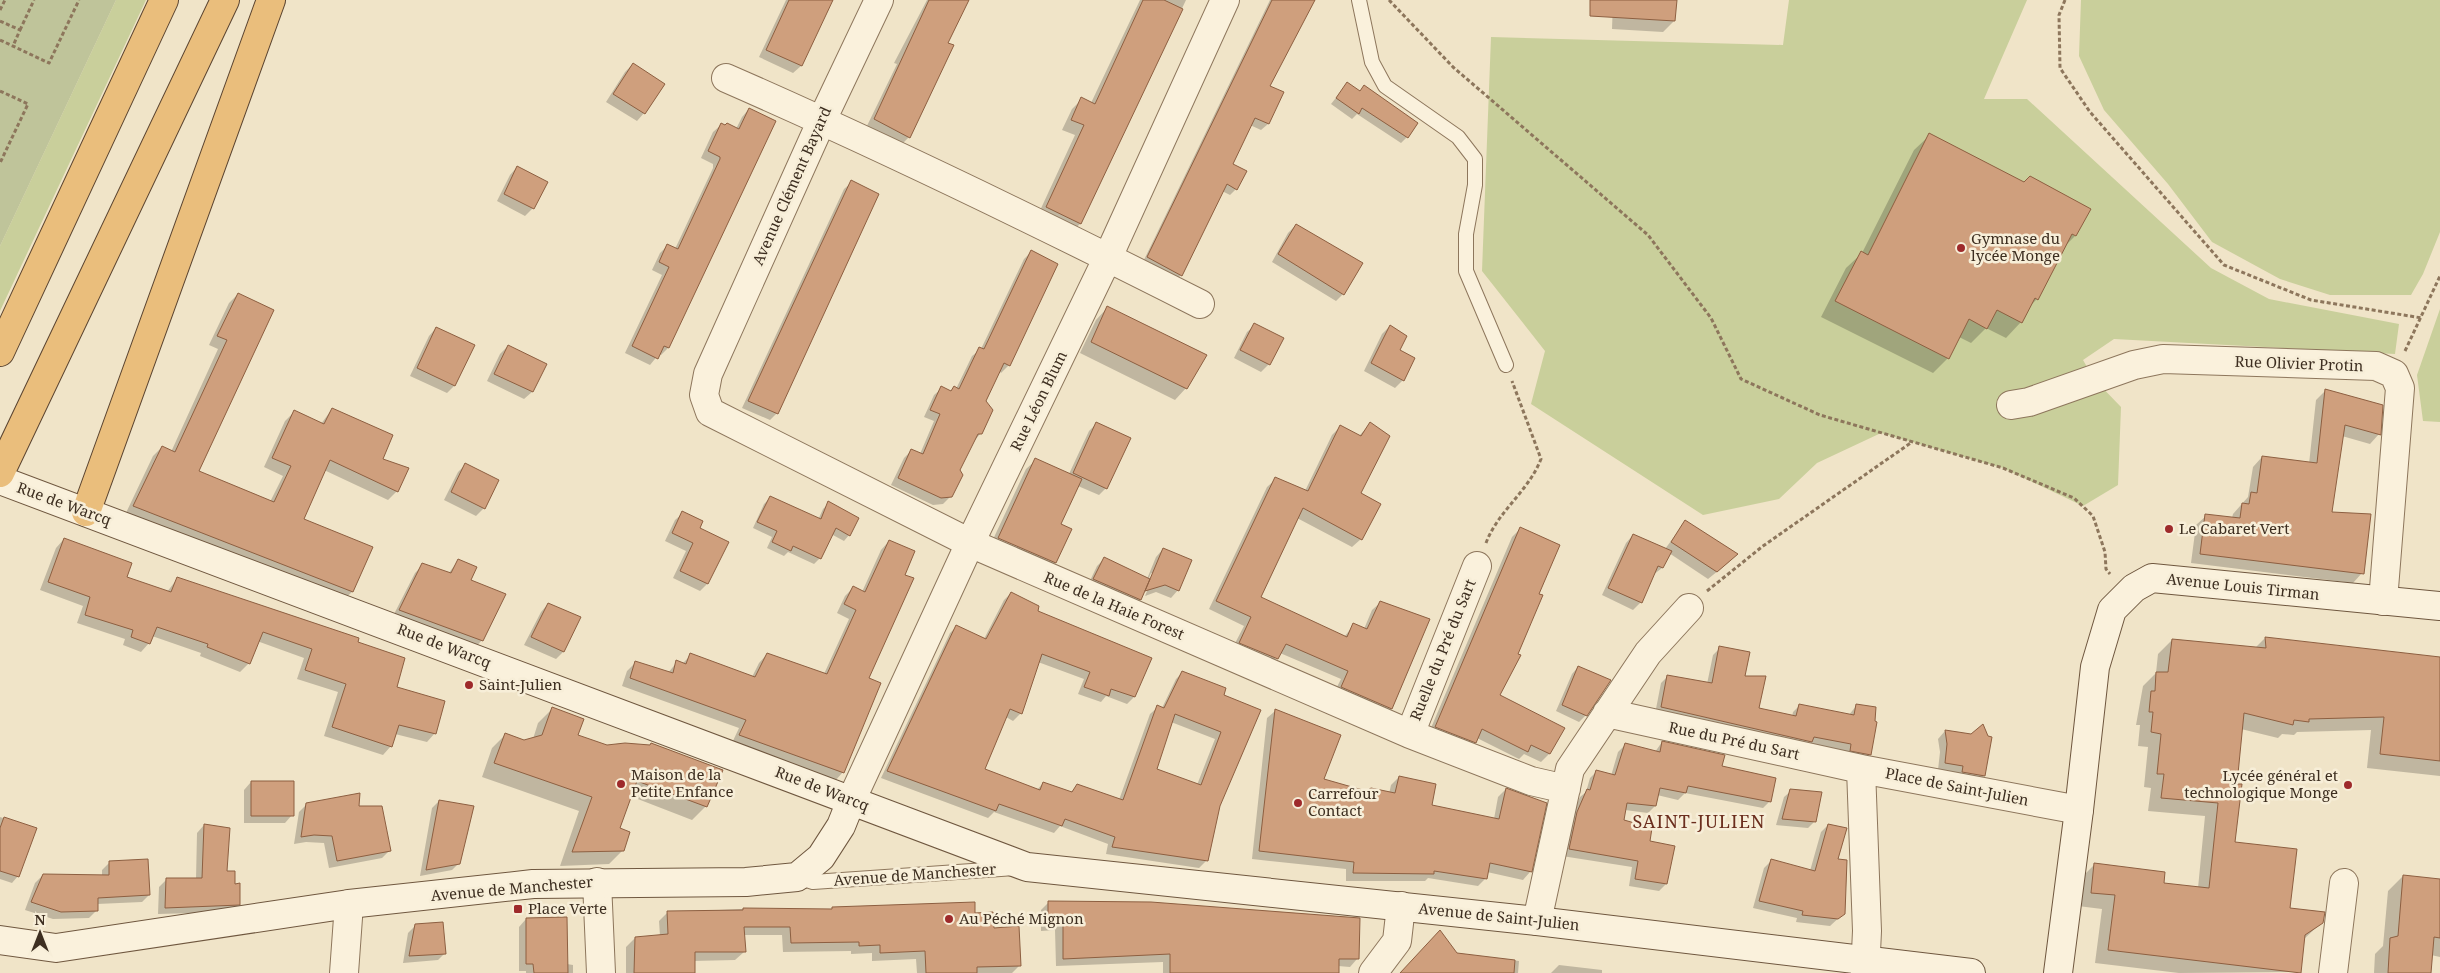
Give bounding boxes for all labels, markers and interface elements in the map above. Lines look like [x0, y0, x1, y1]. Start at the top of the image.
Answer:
street label: Avenue Clément Bayard [747, 103, 835, 268]
place label: Gymnase du lycée Monge [1971, 228, 2060, 265]
marker: Gymnase du lycée Monge [1955, 242, 1967, 254]
street label: Rue Léon Blum [1005, 347, 1071, 454]
street label: Rue Olivier Protin [2234, 351, 2364, 375]
street label: Rue de Warcq [14, 477, 114, 529]
place label: Le Cabaret Vert [2179, 518, 2289, 538]
marker: Le Cabaret Vert [2163, 523, 2175, 535]
street label: Rue de la Haie Forest [1041, 566, 1188, 644]
street label: Avenue Louis Tirman [2166, 568, 2321, 604]
street label: Ruelle du Pré du Sart [1405, 576, 1480, 723]
street label: Rue de Warcq [394, 618, 494, 672]
place label: Saint-Julien [479, 674, 562, 694]
marker: Saint-Julien [463, 679, 475, 691]
street label: Rue du Pré du Sart [1667, 716, 1802, 764]
street label: Rue de Warcq [772, 761, 872, 815]
street label: Place de Saint-Julien [1884, 762, 2031, 810]
place label: Maison de la Petite Enfance [631, 764, 733, 801]
place label: Lycée général et technologique Monge [2184, 765, 2338, 802]
marker: Maison de la Petite Enfance [615, 778, 627, 790]
marker: Lycée général et technologique Monge [2342, 779, 2354, 791]
place label: Carrefour Contact [1308, 783, 1379, 820]
marker: Carrefour Contact [1292, 797, 1304, 809]
district label: SAINT-JULIEN [1632, 809, 1766, 833]
street label: Avenue de Manchester [833, 858, 997, 890]
street label: Avenue de Manchester [430, 871, 594, 905]
place label: Place Verte [528, 898, 607, 918]
street label: Avenue de Saint-Julien [1418, 898, 1581, 934]
marker: Place Verte [512, 903, 524, 915]
north arrow [15, 908, 65, 958]
place label: Au Péché Mignon [959, 908, 1084, 928]
text: N [34, 910, 46, 929]
marker: Au Péché Mignon [943, 913, 955, 925]

